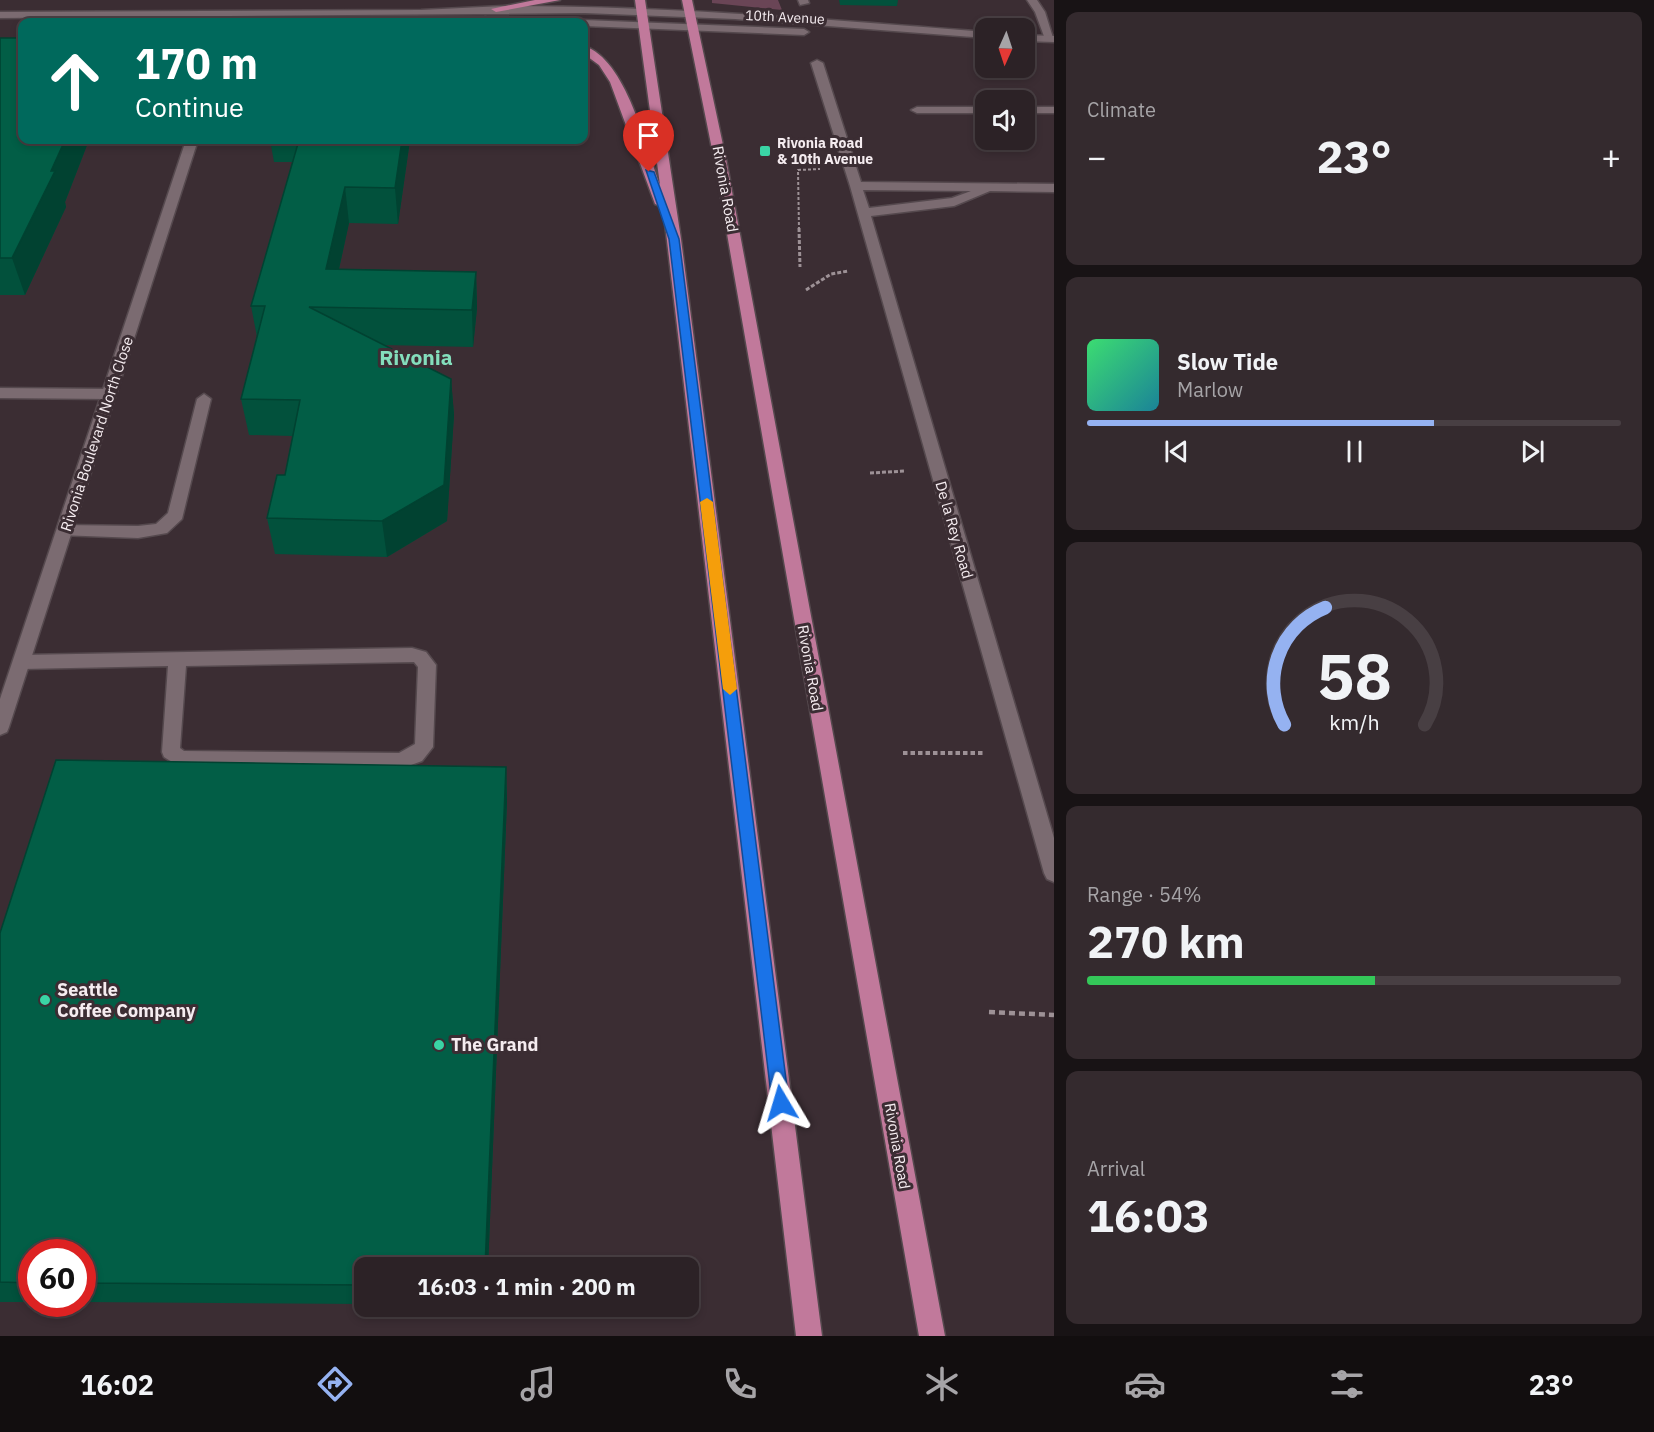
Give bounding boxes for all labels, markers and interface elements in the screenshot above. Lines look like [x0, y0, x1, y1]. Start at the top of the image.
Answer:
street label: 10th Avenue [745, 6, 826, 28]
north arrow [975, 18, 1035, 78]
map controls [975, 18, 1035, 150]
text: 170 m [135, 36, 258, 91]
icon: ahead [36, 42, 114, 120]
text: Continue [135, 89, 244, 124]
button: sound [975, 90, 1035, 150]
text: Climate [1087, 96, 1156, 123]
pin [623, 110, 674, 172]
icon: arrive [632, 119, 665, 152]
text: 23° [1316, 127, 1392, 185]
place label: Rivonia Road & 10th Avenue [777, 134, 873, 168]
text: − [1087, 135, 1107, 178]
text: + [1601, 135, 1621, 178]
street label: Rivonia Road [709, 144, 742, 234]
marker: Rivonia Road & 10th Avenue [758, 144, 772, 158]
street label: Rivonia Boulevard North Close [56, 334, 137, 534]
district label: Rivonia [379, 343, 453, 371]
text: Slow Tide [1177, 347, 1278, 376]
text: Marlow [1177, 376, 1243, 403]
icon: previous [1160, 435, 1193, 468]
icon: pause [1338, 435, 1371, 468]
icon: next [1516, 435, 1549, 468]
street label: De la Rey Road [931, 479, 977, 581]
street label: Rivonia Road [794, 623, 827, 713]
text: 58 [1317, 635, 1391, 716]
text: km/h [1329, 708, 1379, 736]
text: Range · 54% [1087, 881, 1202, 908]
text: 270 km [1087, 912, 1245, 970]
place label: Seattle Coffee Company [57, 978, 196, 1022]
marker: Seattle Coffee Company [38, 993, 52, 1007]
place label: The Grand [451, 1033, 538, 1056]
marker: The Grand [432, 1038, 446, 1052]
position arrow [749, 1071, 813, 1135]
street label: Rivonia Road [881, 1101, 914, 1191]
text: Arrival [1087, 1155, 1145, 1182]
text: 16:03 [1087, 1186, 1210, 1244]
speed limit sign: 60 [18, 1239, 96, 1317]
text: 16:03 · 1 min · 200 m [417, 1272, 636, 1301]
icon: directions [314, 1363, 356, 1405]
icon: music [517, 1363, 559, 1405]
icon: phone [719, 1363, 761, 1405]
icon: climate [921, 1363, 963, 1405]
icon: car [1124, 1363, 1166, 1405]
icon: filters [1326, 1363, 1368, 1405]
text: 16:02 [80, 1367, 154, 1402]
text: 23° [1529, 1367, 1574, 1402]

